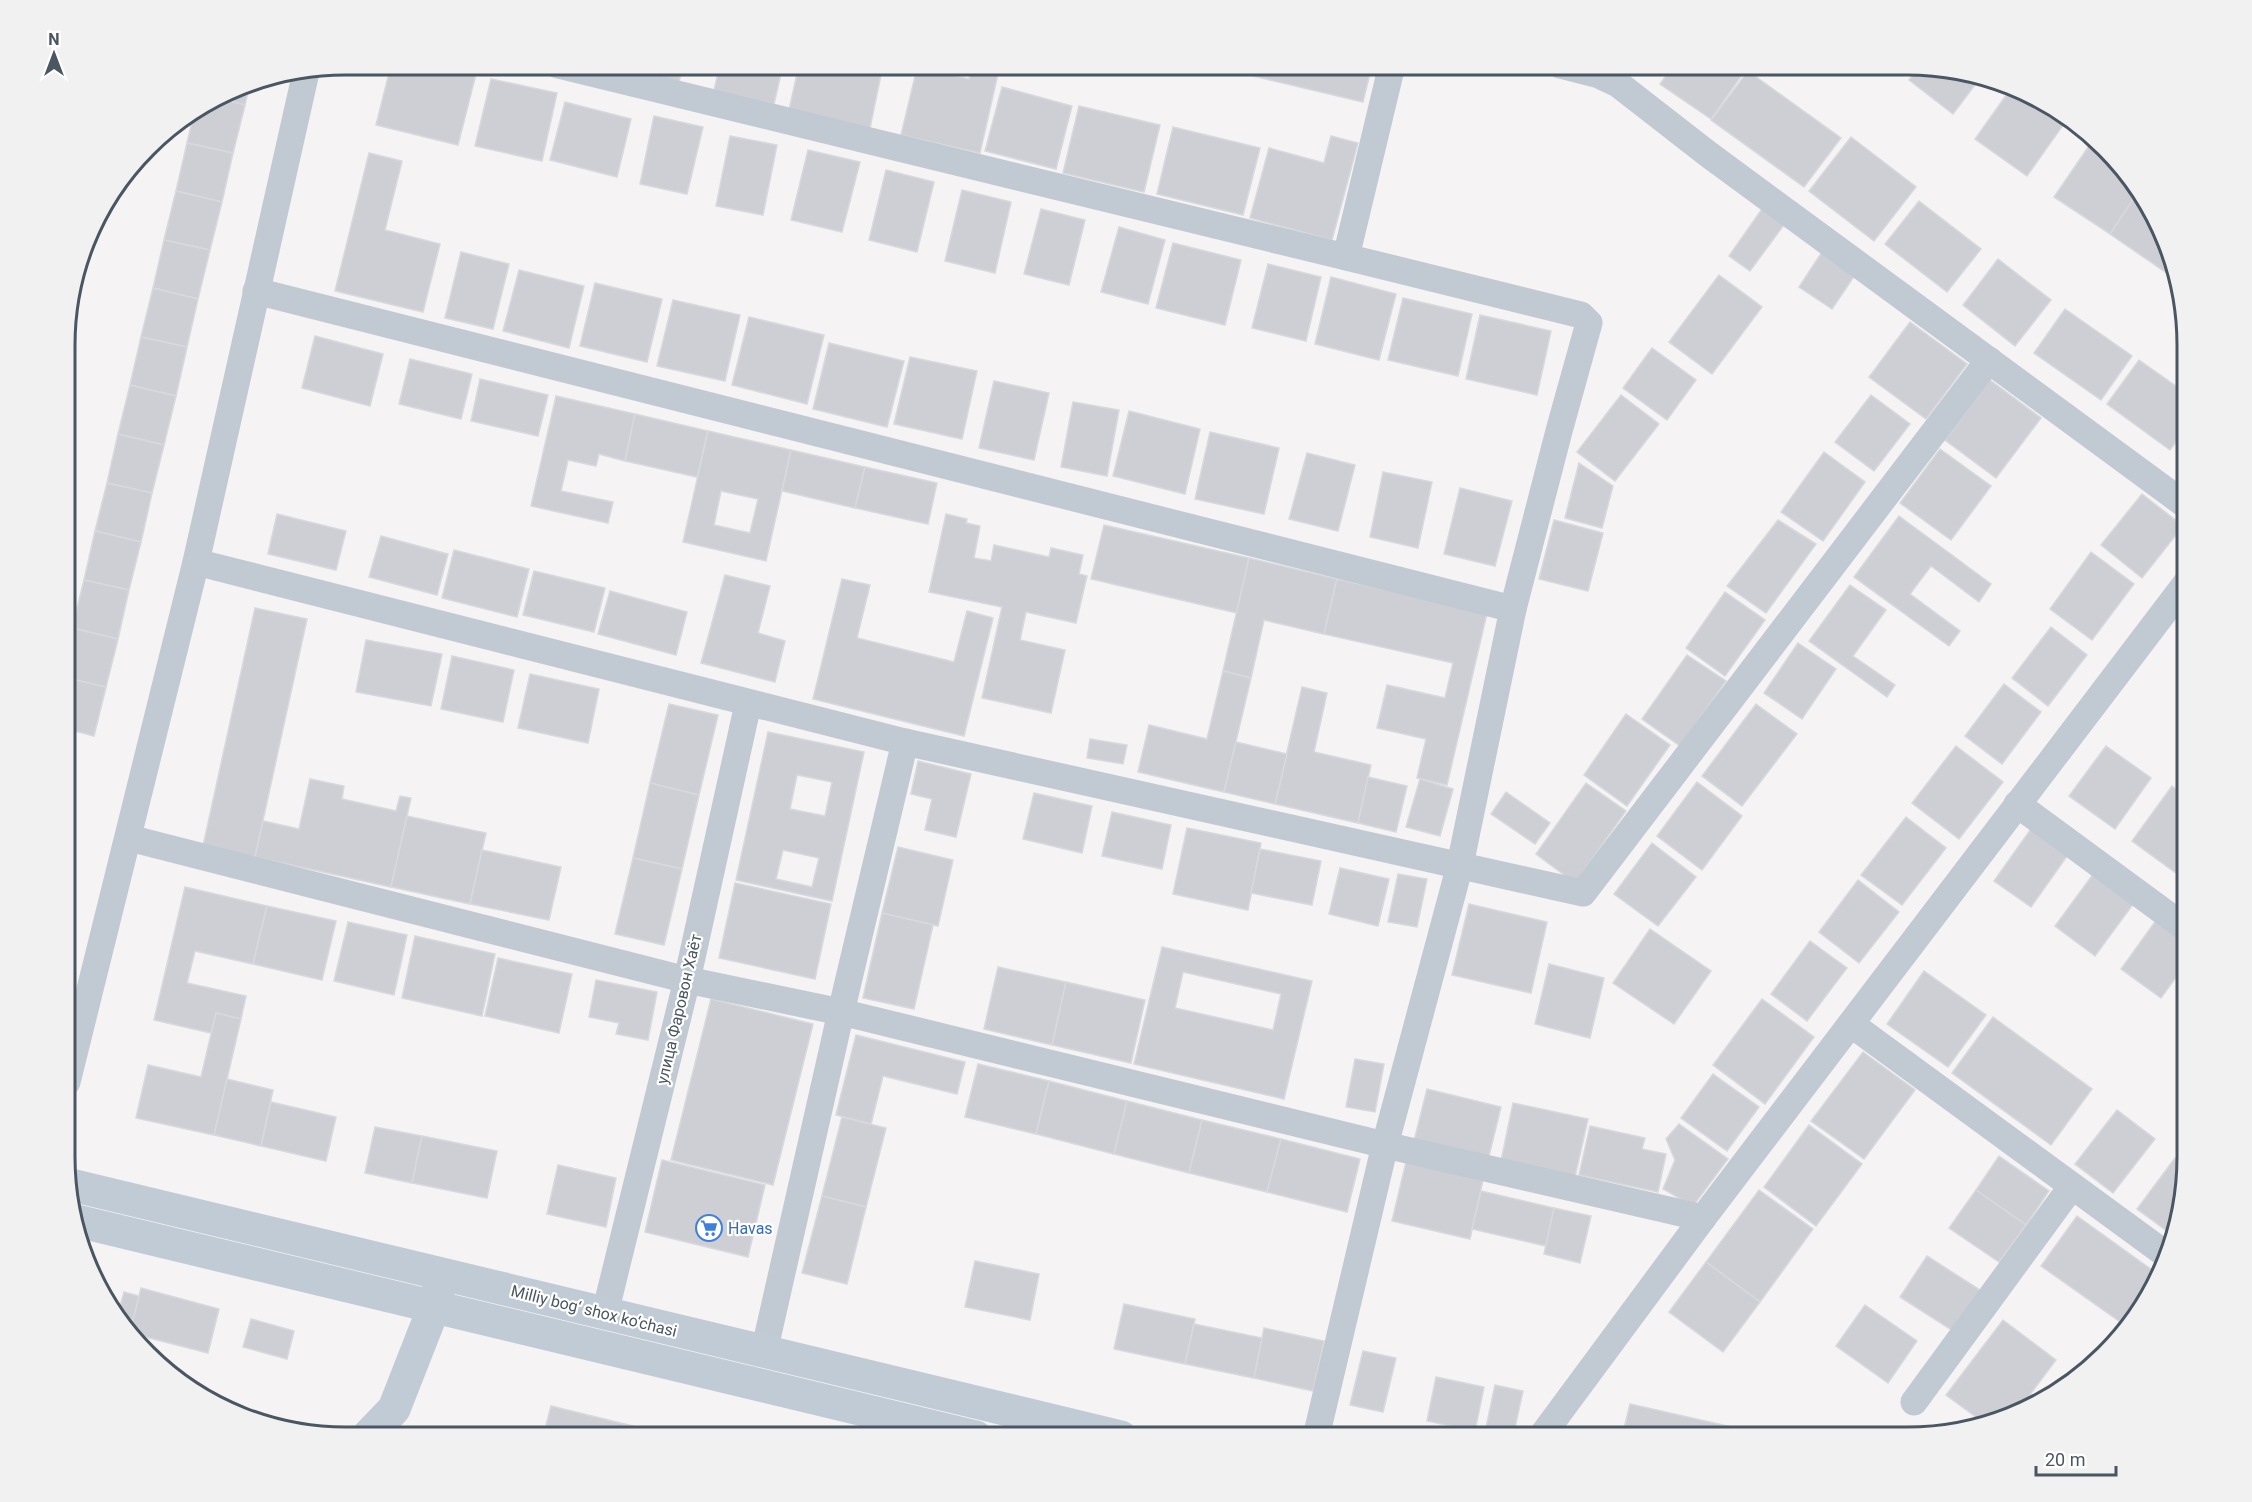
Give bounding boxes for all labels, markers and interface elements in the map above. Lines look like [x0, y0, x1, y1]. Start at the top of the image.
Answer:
north arrow [24, 24, 84, 84]
text: N [48, 30, 60, 49]
street label: улица Фаровон Хаёт [652, 932, 706, 1086]
supermarket icon: Havas [694, 1213, 724, 1243]
place label: Havas [728, 1219, 773, 1238]
street label: Milliy bog‘ shox ko‘chasi [509, 1281, 679, 1341]
scale bar [2036, 1439, 2116, 1477]
text: 20 m [2045, 1449, 2085, 1470]

